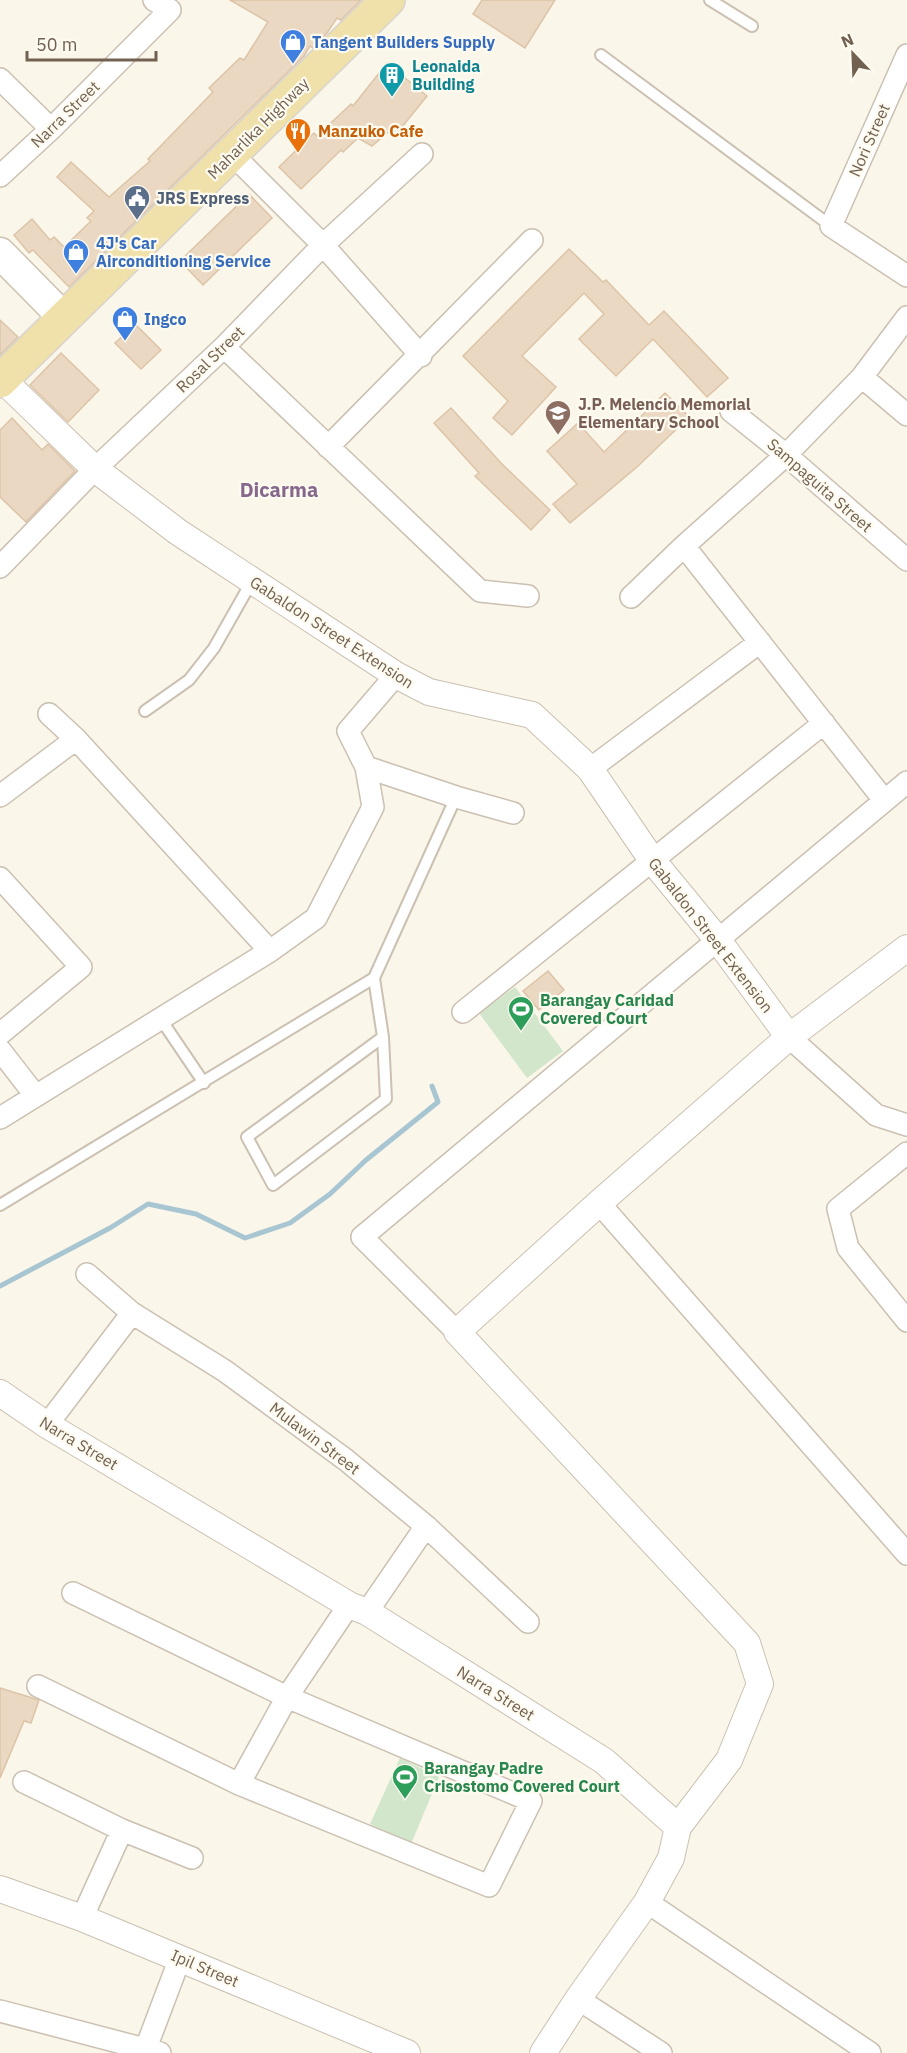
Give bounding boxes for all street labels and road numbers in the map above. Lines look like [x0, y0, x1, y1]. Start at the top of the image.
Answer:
street label: Maharlika Highway [203, 73, 313, 183]
street label: Narra Street [26, 76, 104, 152]
street label: Nori Street [844, 100, 894, 180]
street label: Rosal Street [172, 321, 248, 397]
street label: Sampaguita Street [763, 434, 877, 536]
street label: Gabaldon Street Extension [246, 572, 418, 692]
street label: Gabaldon Street Extension [644, 853, 778, 1017]
street label: Mulawin Street [266, 1398, 364, 1478]
street label: Narra Street [36, 1412, 122, 1474]
street label: Narra Street [453, 1661, 539, 1725]
street label: Ipil Street [168, 1945, 242, 1991]

